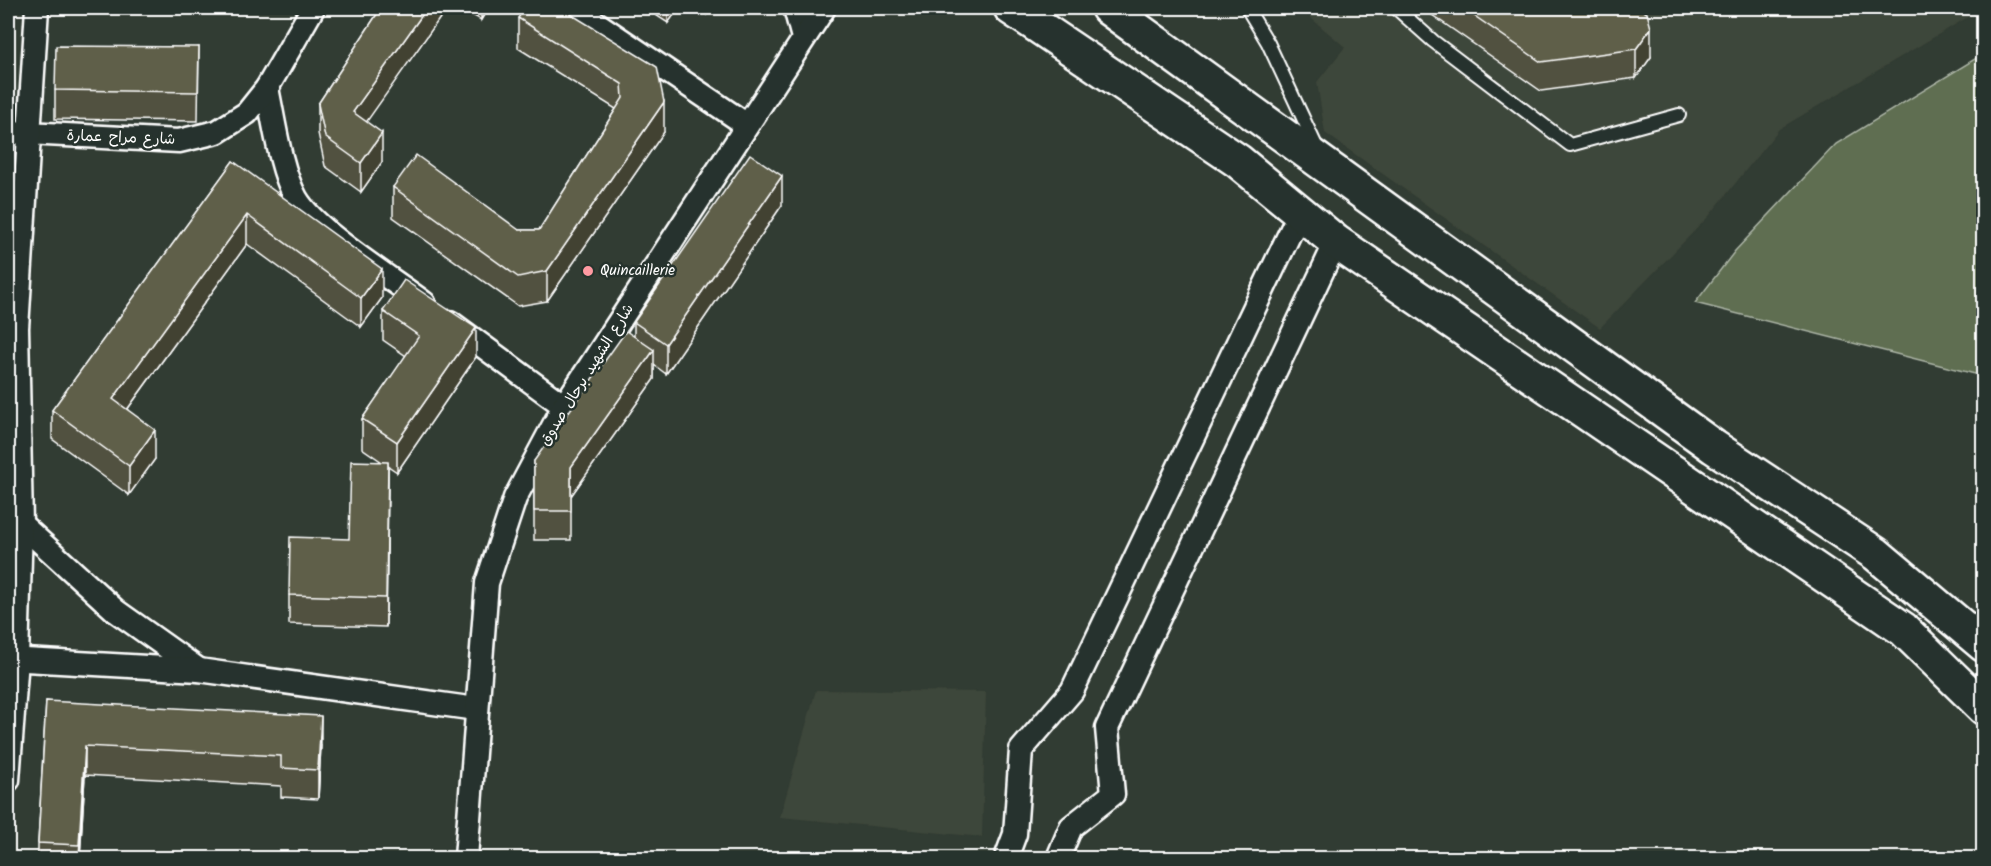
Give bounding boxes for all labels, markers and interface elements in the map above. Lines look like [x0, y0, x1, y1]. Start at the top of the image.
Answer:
street label: شارع مراح عمارة [66, 124, 176, 152]
place label: Quincaillerie [600, 259, 675, 283]
marker: Quincaillerie [581, 264, 595, 278]
street label: شارع الشهيد برحال صدوق [533, 299, 641, 451]

